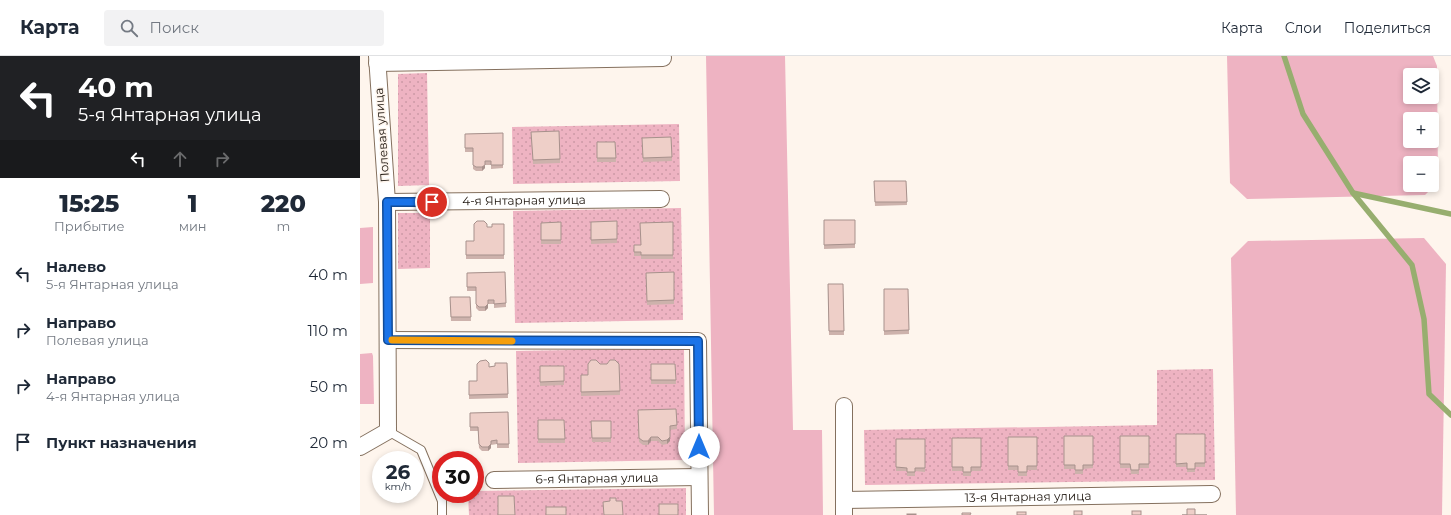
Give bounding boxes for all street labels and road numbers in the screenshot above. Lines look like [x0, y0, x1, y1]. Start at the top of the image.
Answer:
street label: Полевая улица [371, 87, 392, 183]
street label: 4-я Янтарная улица [462, 192, 586, 208]
street label: 6-я Янтарная улица [535, 470, 659, 486]
street label: 13-я Янтарная улица [964, 488, 1091, 505]

